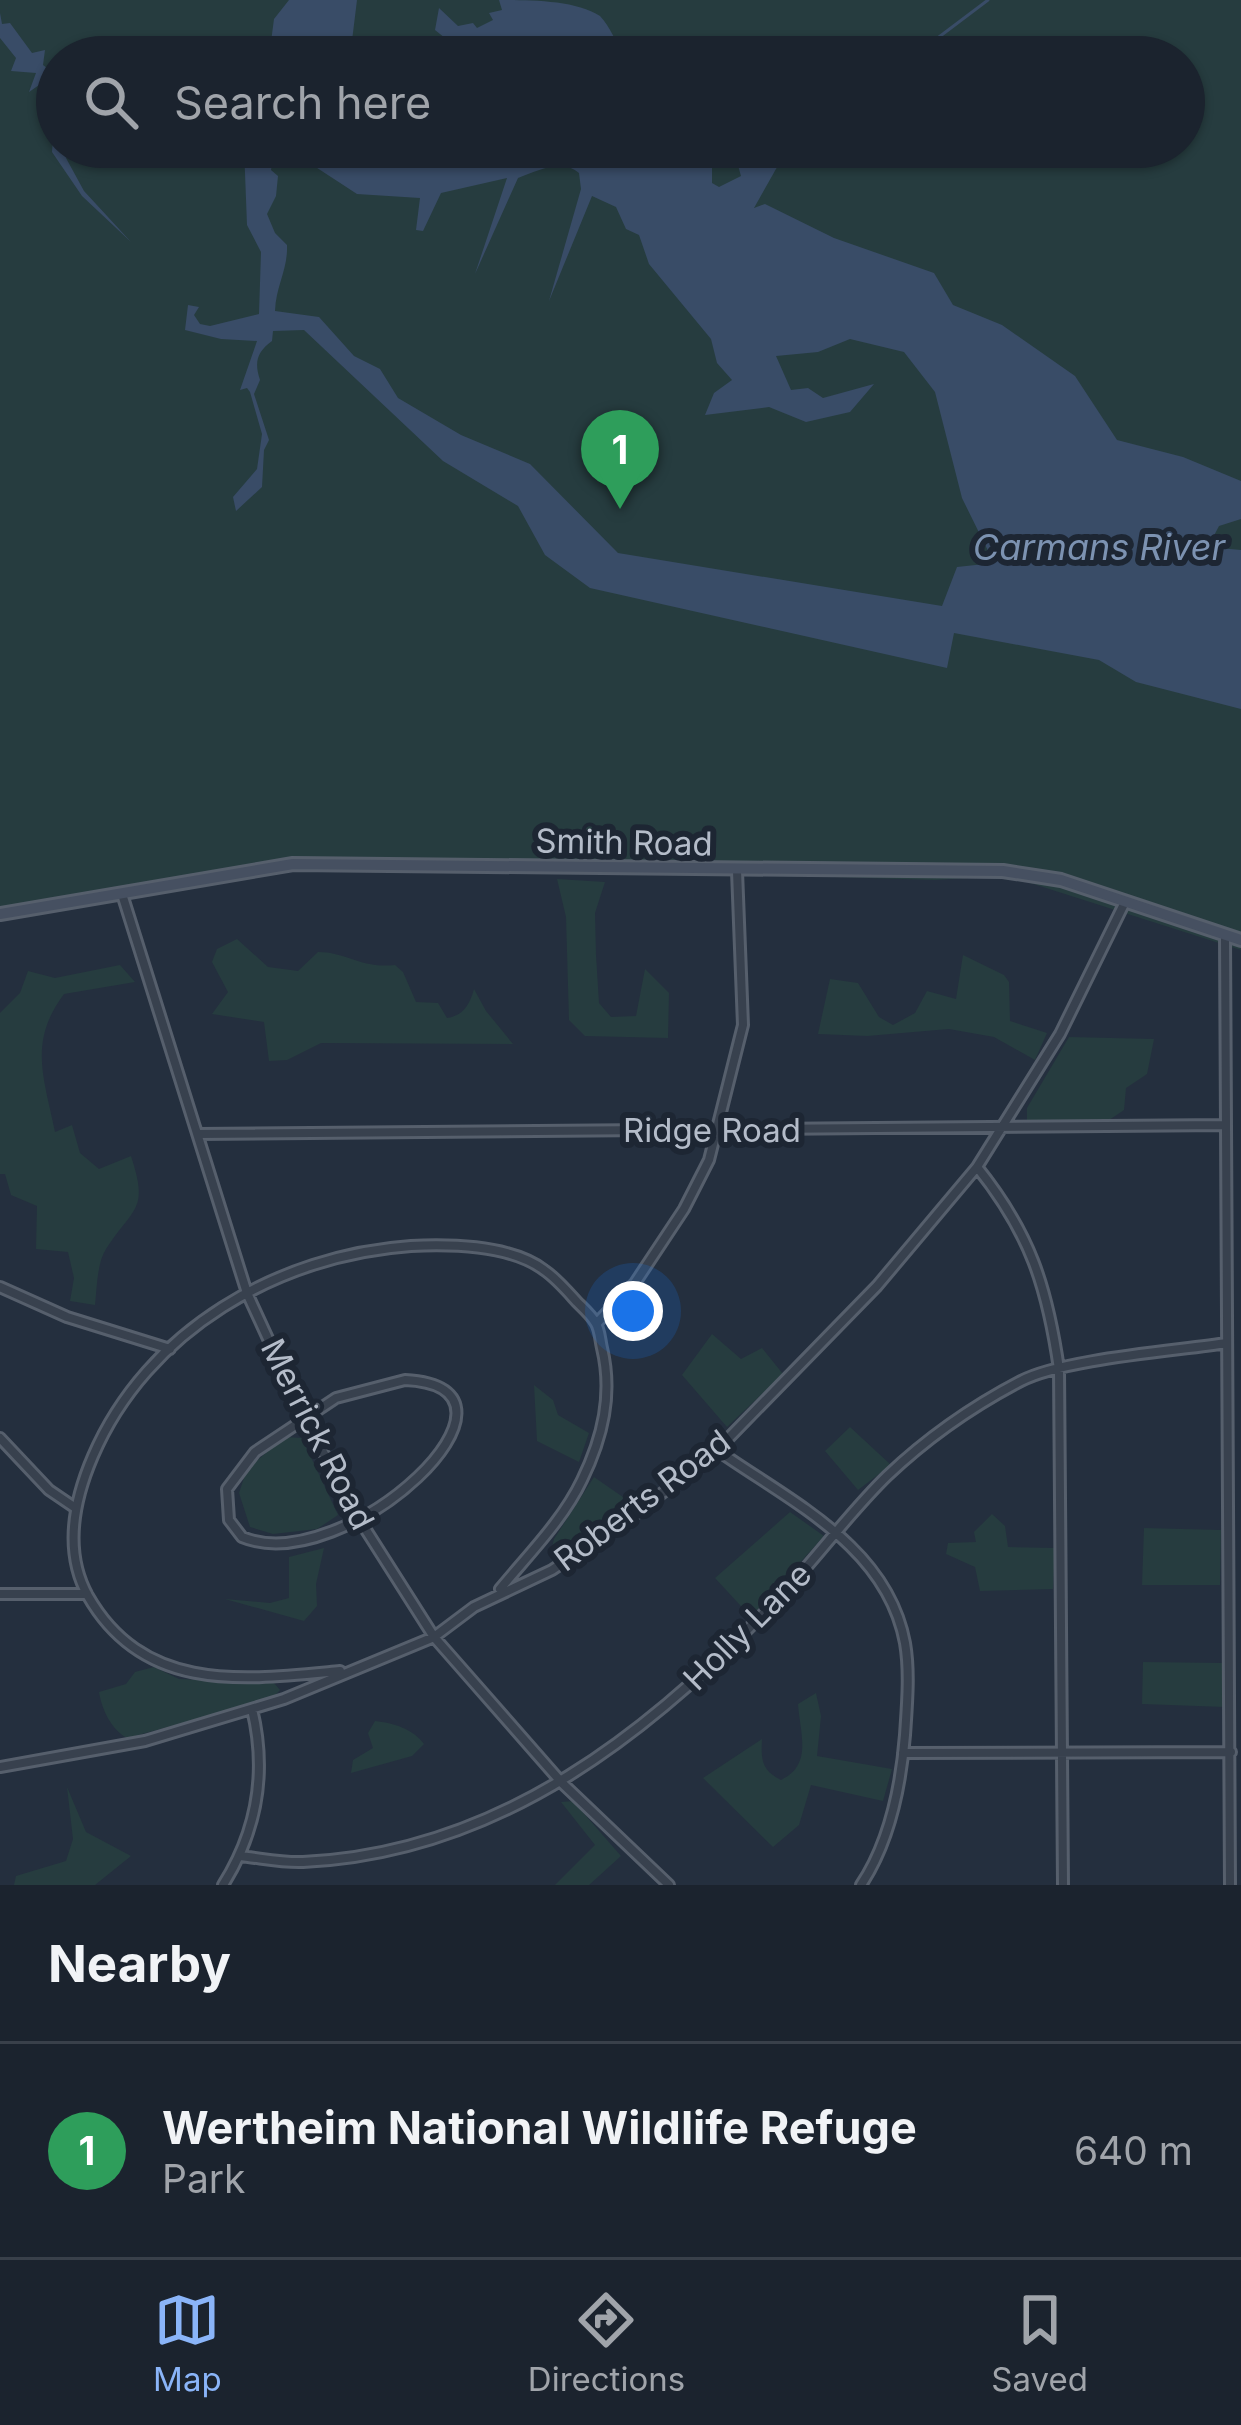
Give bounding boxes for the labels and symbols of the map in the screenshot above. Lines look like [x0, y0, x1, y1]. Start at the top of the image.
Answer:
pin: 1 [581, 410, 659, 509]
water label: Carmans River [973, 525, 1227, 569]
street label: Smith Road [535, 820, 713, 864]
street label: Ridge Road [623, 1110, 801, 1150]
your location [603, 1281, 663, 1341]
street label: Merrick Road [253, 1332, 383, 1536]
street label: Roberts Road [546, 1421, 738, 1579]
street label: Holly Lane [675, 1554, 819, 1698]

